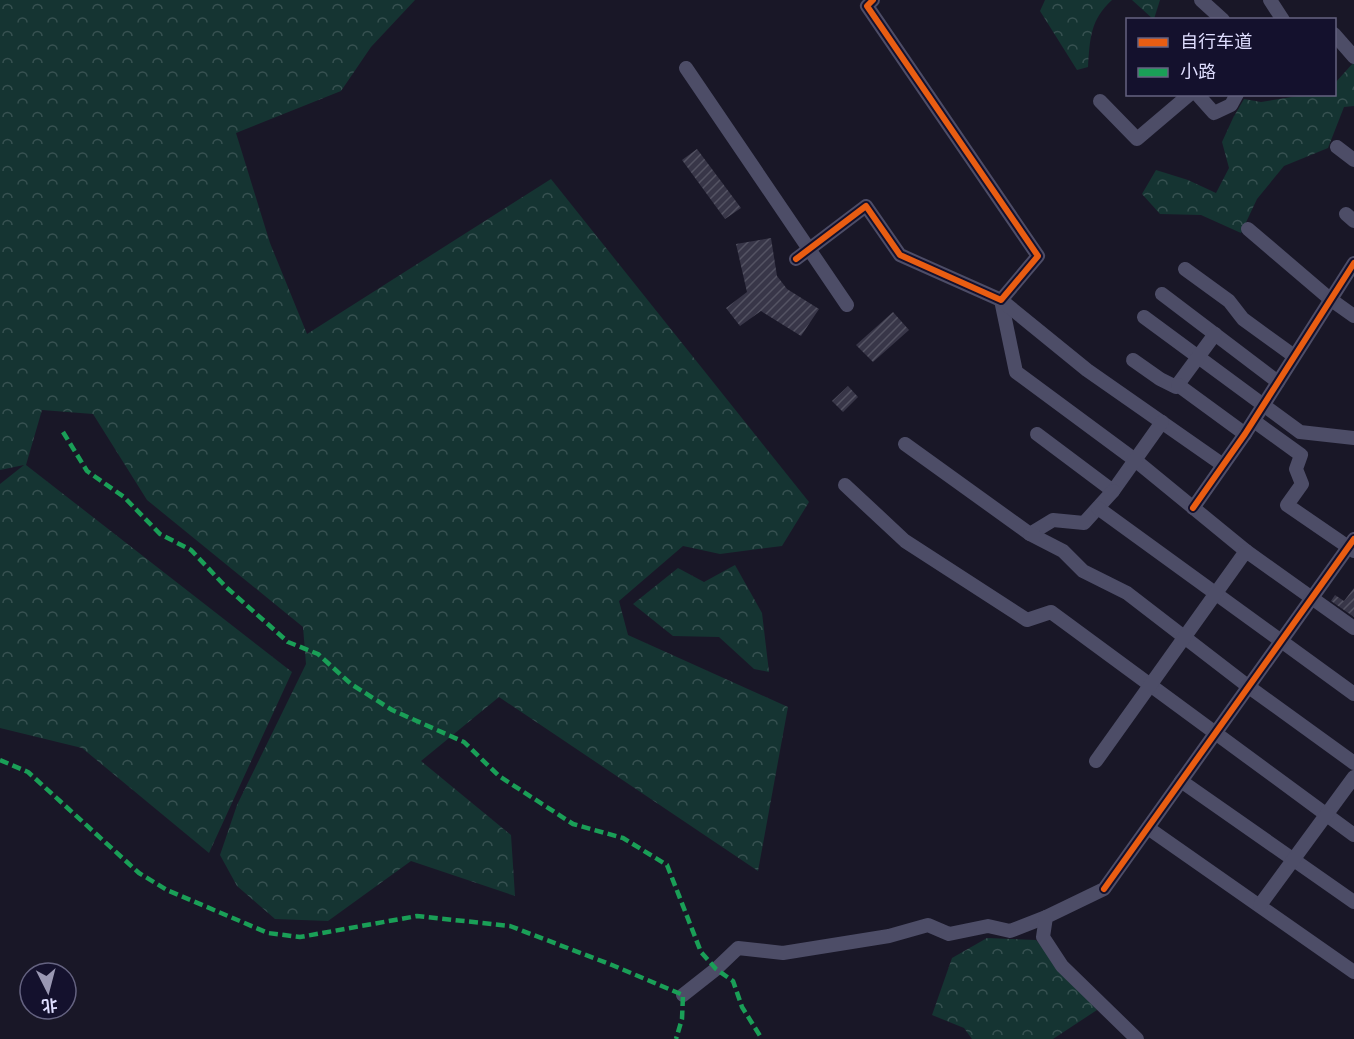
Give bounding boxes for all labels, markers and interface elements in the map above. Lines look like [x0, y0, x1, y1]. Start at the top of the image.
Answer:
legend [1126, 18, 1336, 96]
text: 自行车道 [1180, 30, 1252, 53]
text: 小路 [1180, 60, 1216, 83]
north arrow [18, 961, 78, 1021]
text: 北 [41, 995, 59, 1017]

